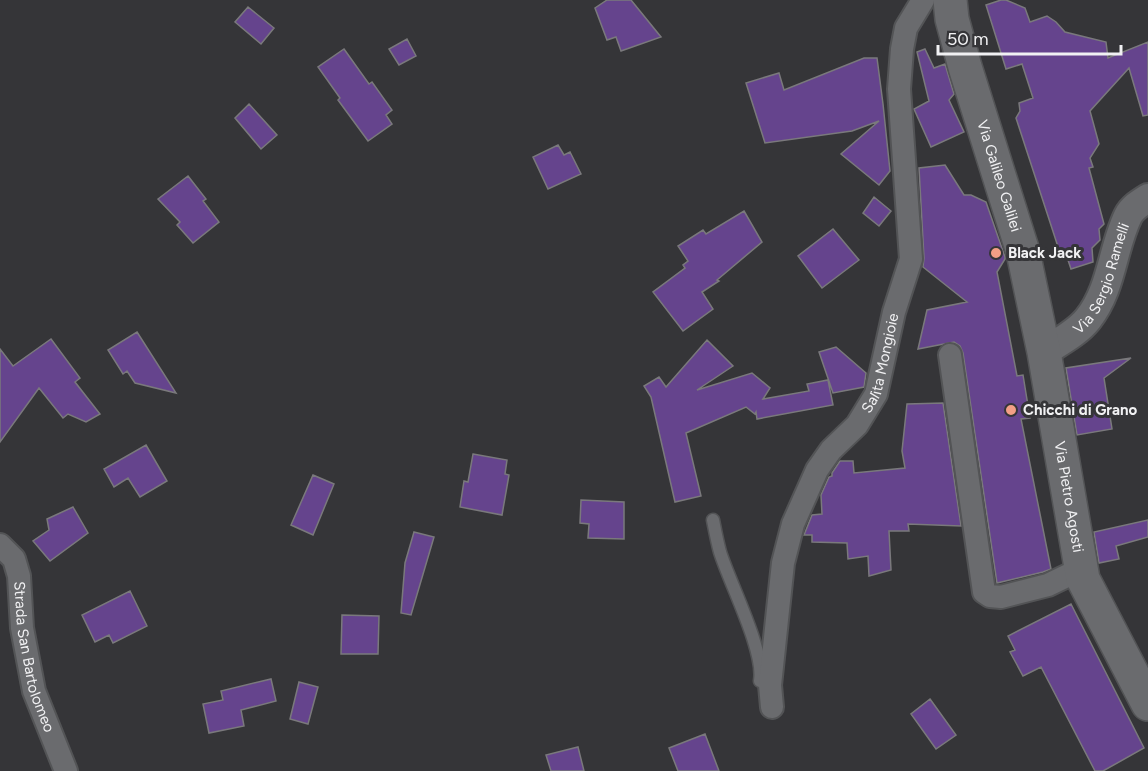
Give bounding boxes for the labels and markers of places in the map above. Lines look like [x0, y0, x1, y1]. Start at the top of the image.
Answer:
place label: Black Jack [1008, 244, 1081, 262]
marker: Black Jack [989, 246, 1003, 260]
place label: Chicchi di Grano [1023, 401, 1138, 419]
marker: Chicchi di Grano [1004, 403, 1018, 417]

